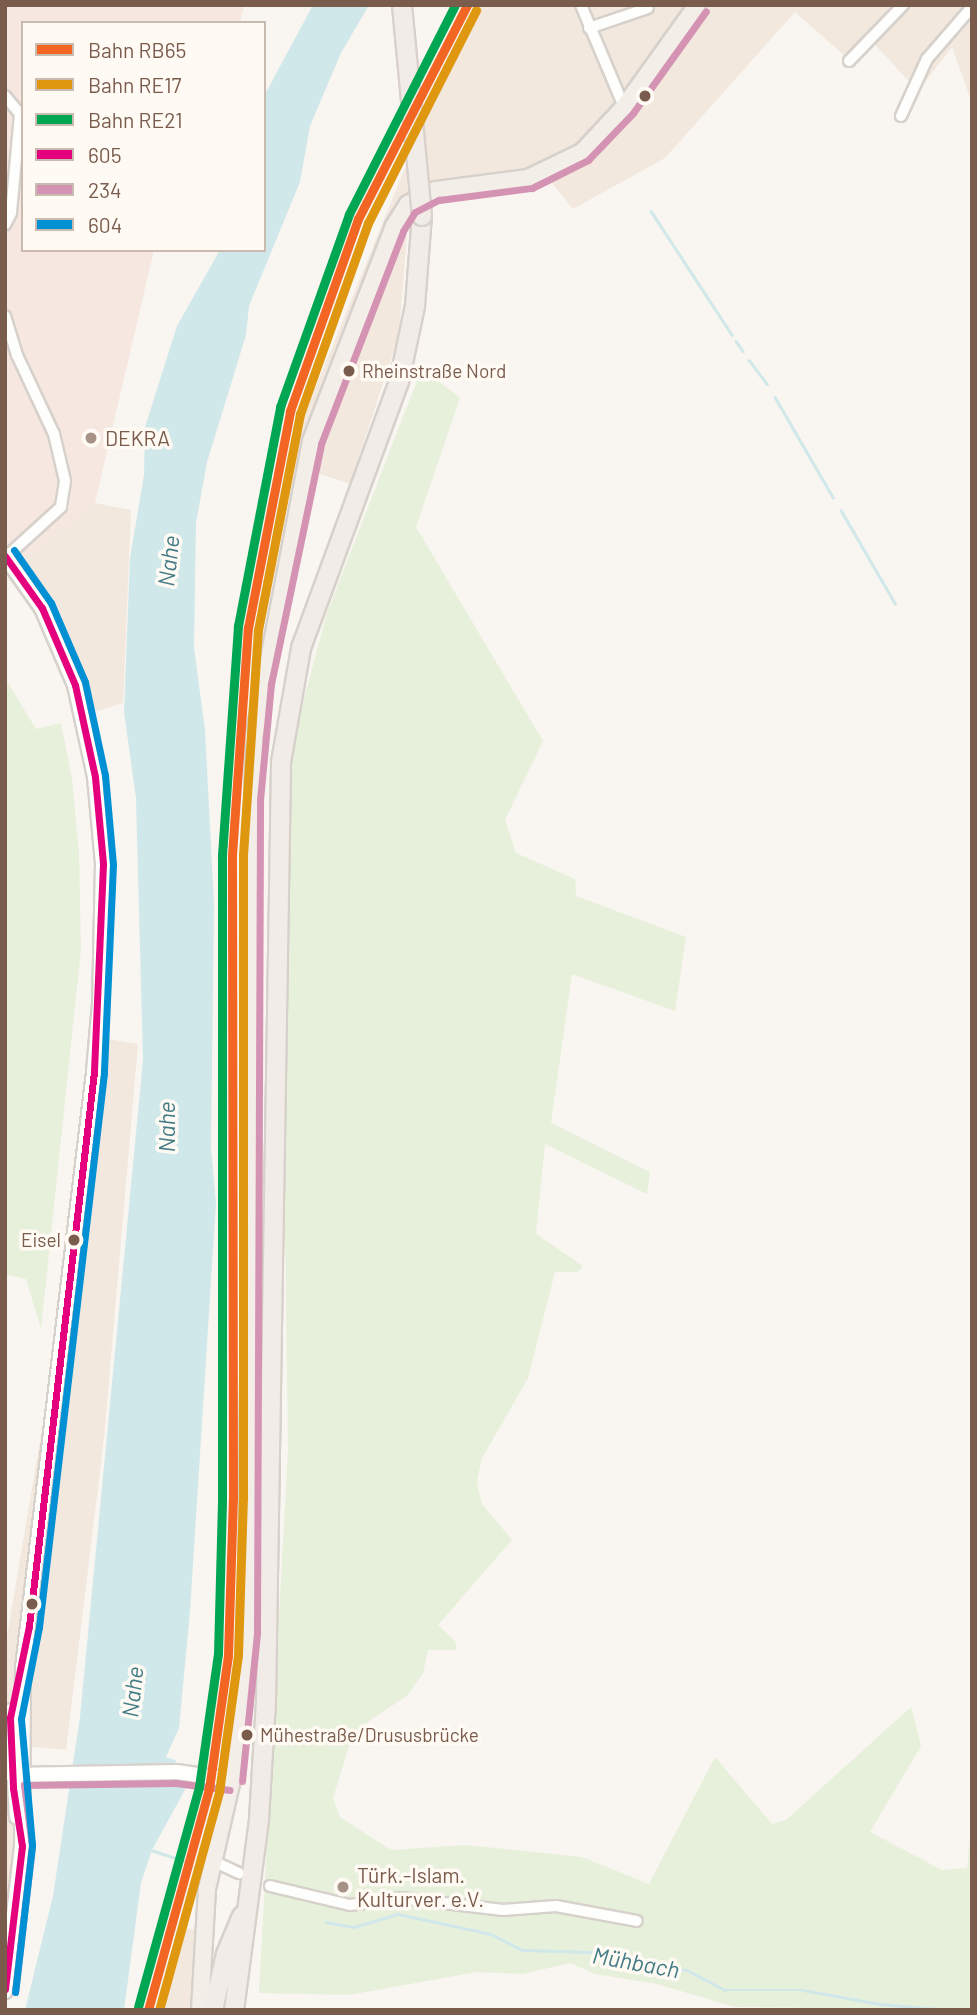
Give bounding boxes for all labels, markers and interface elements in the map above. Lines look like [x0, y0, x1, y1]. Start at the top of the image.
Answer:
legend [21, 21, 266, 252]
text: Bahn RB65 [88, 37, 186, 62]
text: Bahn RE17 [88, 72, 181, 97]
unlabelled marker [638, 89, 652, 103]
text: Bahn RE21 [88, 107, 182, 132]
text: 605 [88, 142, 121, 167]
text: 234 [88, 177, 122, 202]
text: 604 [88, 212, 122, 237]
place label: Rheinstraße Nord [362, 360, 506, 382]
marker: Rheinstraße Nord [342, 364, 356, 378]
place label: DEKRA [105, 425, 170, 451]
marker: DEKRA [83, 430, 99, 446]
water label: Nahe [152, 534, 184, 588]
water label: Nahe [152, 1101, 180, 1153]
place label: Eisel [21, 1229, 61, 1251]
marker: Eisel [67, 1233, 81, 1247]
unlabelled marker [25, 1597, 39, 1611]
water label: Nahe [116, 1665, 148, 1719]
place label: Mühestraße/Drususbrücke [260, 1724, 479, 1746]
marker: Mühestraße/Drususbrücke [240, 1728, 254, 1742]
place label: Türk.-Islam. Kulturver. e.V. [357, 1862, 484, 1912]
marker: Türk.-Islam. Kulturver. e.V. [335, 1879, 351, 1895]
water label: Mühbach [590, 1941, 682, 1983]

